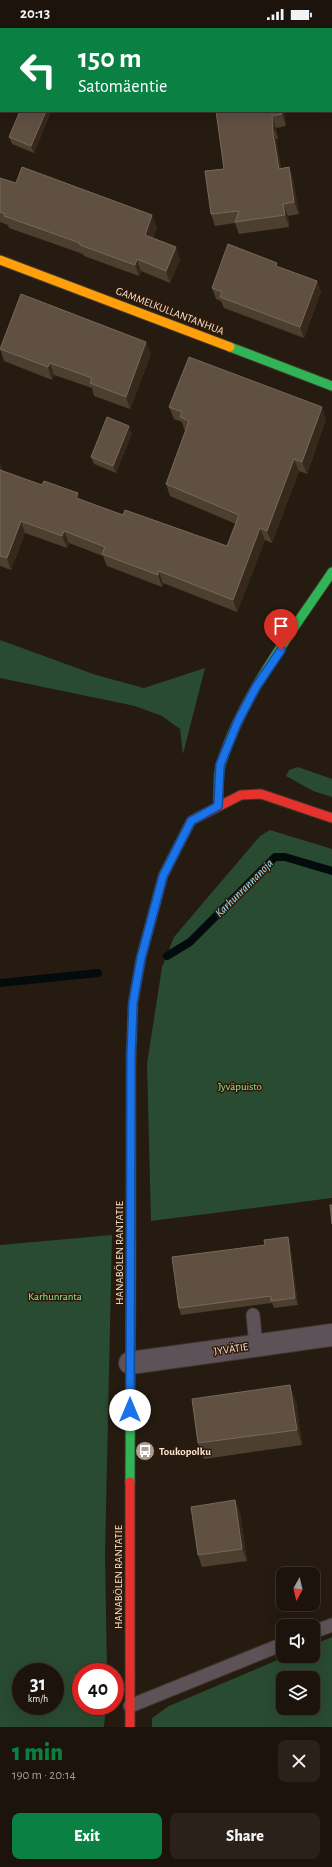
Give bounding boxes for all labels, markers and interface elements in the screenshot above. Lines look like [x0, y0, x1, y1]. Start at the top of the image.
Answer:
text: 20:13 [20, 6, 50, 21]
icon: left [12, 44, 64, 96]
text: 150 m [78, 45, 142, 73]
text: Satomäentie [78, 78, 167, 96]
street label: GAMMELKULLANTANHUA [114, 285, 226, 337]
pin [264, 609, 298, 650]
icon: arrive [270, 615, 292, 637]
water label: Karhunrannanoja [213, 857, 276, 920]
park label: Jyväpuisto [218, 1081, 262, 1092]
street label: HANABÖLEN RANTATIE [114, 1200, 125, 1305]
park label: Karhunranta [28, 1291, 82, 1302]
street label: JYVÄTIE [213, 1341, 250, 1357]
position arrow [109, 1389, 151, 1431]
bus stop icon: Toukopolku [134, 1440, 156, 1462]
place label: Toukopolku [159, 1446, 211, 1457]
street label: HANABÖLEN RANTATIE [113, 1524, 124, 1629]
north arrow [276, 1567, 320, 1611]
map controls [276, 1567, 320, 1715]
button: sound [276, 1619, 320, 1663]
speed limit sign: 40 [72, 1663, 124, 1715]
button: layers [276, 1671, 320, 1715]
text: 31 [30, 1674, 46, 1694]
text: km/h [28, 1694, 48, 1704]
button: close [278, 1740, 320, 1782]
text: 1 min [12, 1741, 63, 1765]
text: 190 m · 20:14 [12, 1769, 76, 1782]
button: Exit [12, 1813, 162, 1859]
button: Share [170, 1813, 320, 1859]

